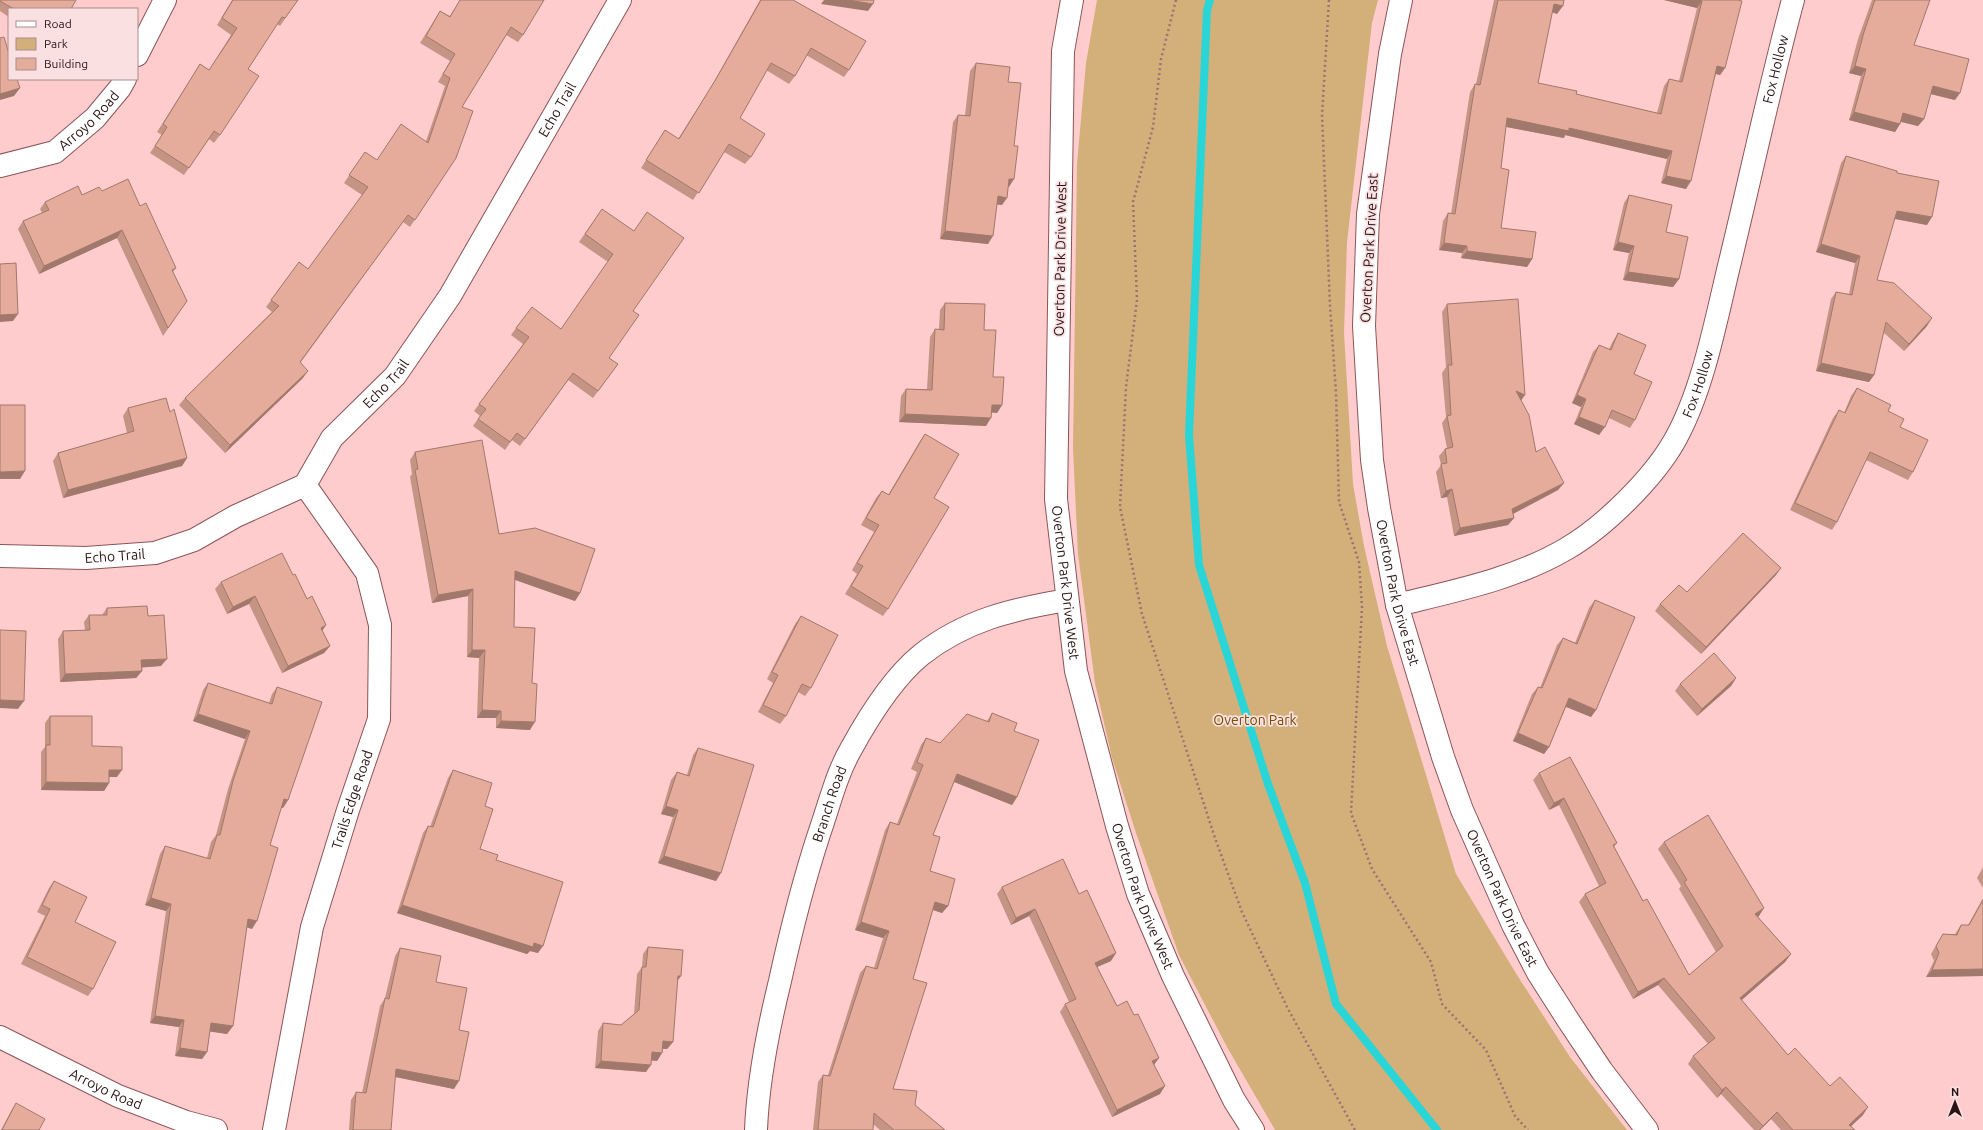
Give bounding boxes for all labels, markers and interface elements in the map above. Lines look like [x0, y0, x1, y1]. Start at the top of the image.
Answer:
legend [8, 8, 138, 80]
text: Road [44, 17, 72, 30]
street label: Fox Hollow [1759, 33, 1792, 105]
text: Park [44, 37, 68, 50]
text: Building [44, 57, 88, 70]
street label: Echo Trail [535, 79, 579, 140]
street label: Arroyo Road [55, 88, 122, 154]
street label: Overton Park Drive East [1357, 172, 1381, 323]
street label: Overton Park Drive West [1051, 181, 1069, 337]
street label: Fox Hollow [1679, 348, 1716, 420]
street label: Echo Trail [359, 356, 412, 411]
street label: Overton Park Drive West [1049, 505, 1083, 661]
street label: Overton Park Drive East [1373, 518, 1423, 668]
street label: Echo Trail [84, 546, 146, 566]
park label: Overton Park [1213, 712, 1297, 728]
street label: Trails Edge Road [328, 748, 376, 851]
street label: Branch Road [809, 763, 850, 844]
street label: Overton Park Drive West [1109, 821, 1177, 972]
street label: Overton Park Drive East [1464, 827, 1541, 970]
street label: Arroyo Road [67, 1065, 144, 1112]
north arrow [1935, 1082, 1975, 1122]
text: N [1951, 1086, 1959, 1098]

